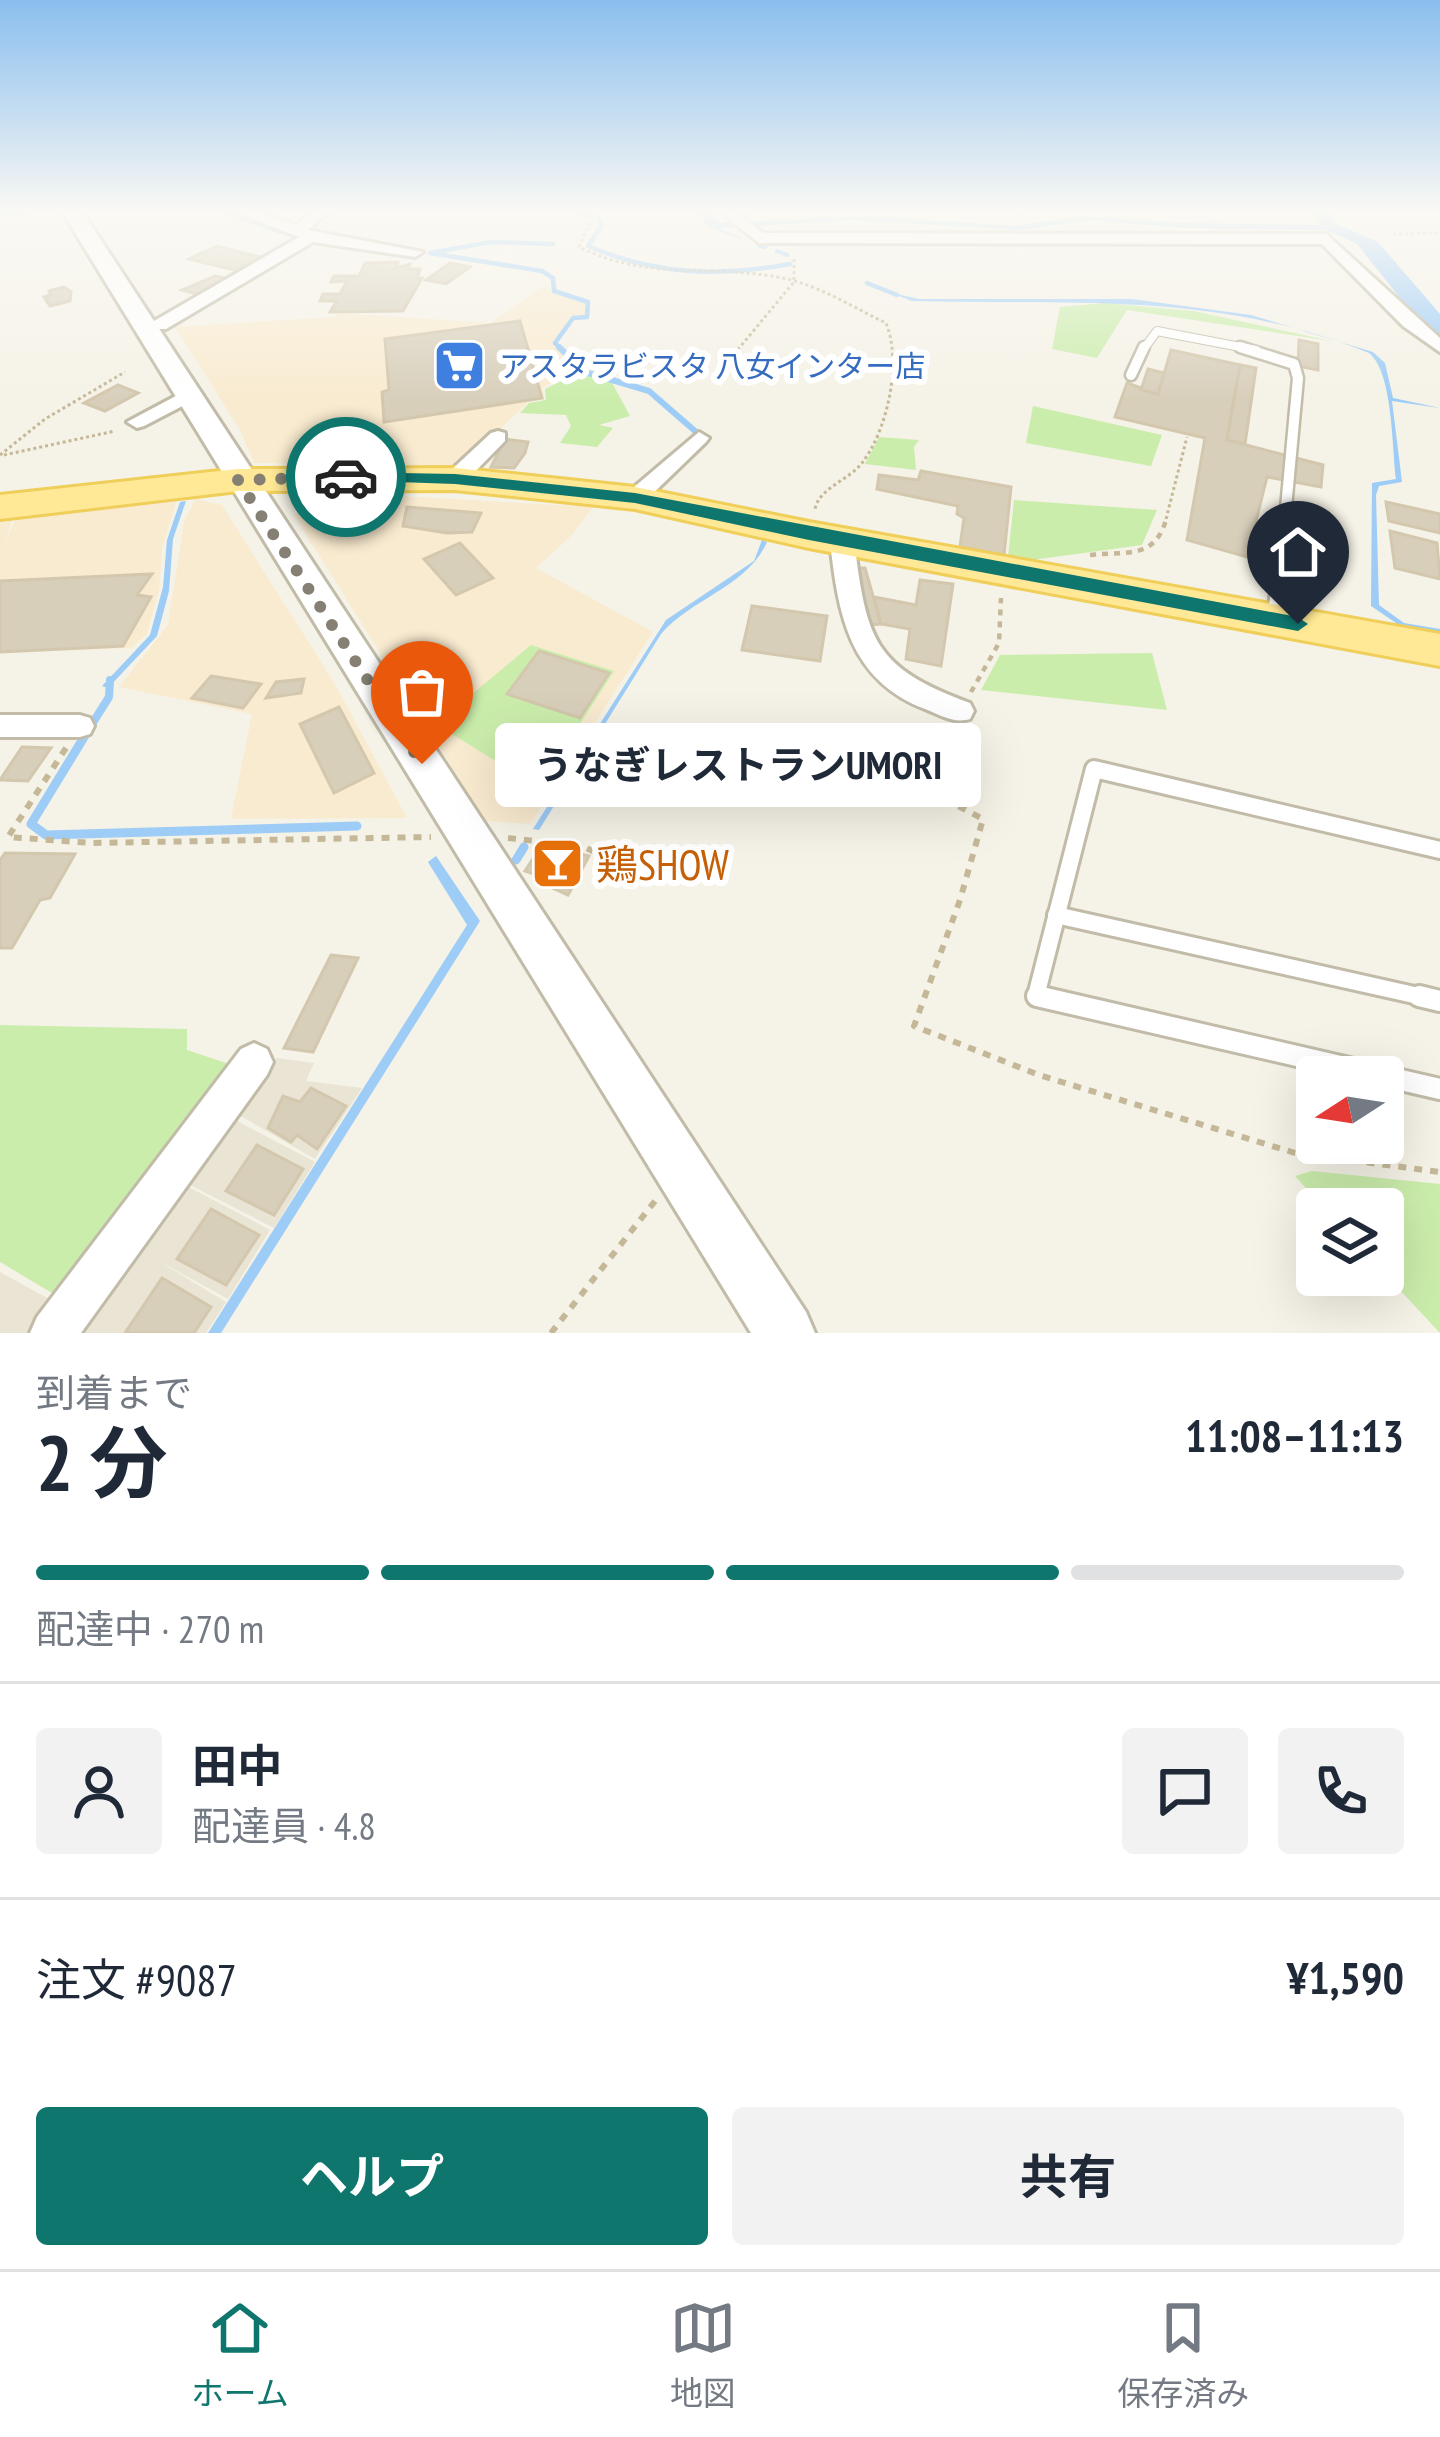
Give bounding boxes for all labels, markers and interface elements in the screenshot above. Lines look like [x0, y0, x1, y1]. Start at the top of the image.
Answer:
supermarket icon: アスタラビスタ 八女インター店 [432, 337, 488, 393]
place label: アスタラビスタ 八女インター店 [499, 346, 925, 385]
courier [286, 417, 406, 537]
icon: car [313, 444, 379, 510]
pin [1247, 501, 1349, 624]
icon: home [1265, 519, 1331, 585]
pin [371, 641, 473, 764]
icon: bag [389, 659, 455, 725]
callout: うなぎレストランUMORI [494, 722, 980, 806]
text: うなぎレストランUMORI [534, 739, 942, 790]
bar icon: 鶏SHOW [529, 836, 585, 892]
place label: 鶏SHOW [596, 837, 729, 892]
north arrow [1296, 1056, 1404, 1164]
map controls [1296, 1056, 1404, 1296]
button: layers [1296, 1188, 1404, 1296]
text: 到着まで [36, 1367, 192, 1418]
text: 11:08–11:13 [1185, 1406, 1404, 1464]
text: 2 分 [36, 1412, 167, 1513]
text: 配達中 · 270 m [36, 1603, 264, 1654]
button: person [36, 1728, 162, 1854]
button: chat [1122, 1728, 1248, 1854]
button: phone [1278, 1728, 1404, 1854]
text: 田中 [192, 1736, 282, 1794]
text: 配達員 · 4.8 [192, 1800, 376, 1851]
text: ¥1,590 [1287, 1948, 1404, 2006]
text: 注文 #9087 [36, 1950, 237, 2008]
button: ヘルプ [36, 2107, 708, 2245]
button: 共有 [732, 2107, 1404, 2245]
tab: ホーム [191, 2295, 289, 2415]
tab: 地図 [670, 2295, 736, 2415]
tab: 保存済み [1117, 2295, 1249, 2415]

